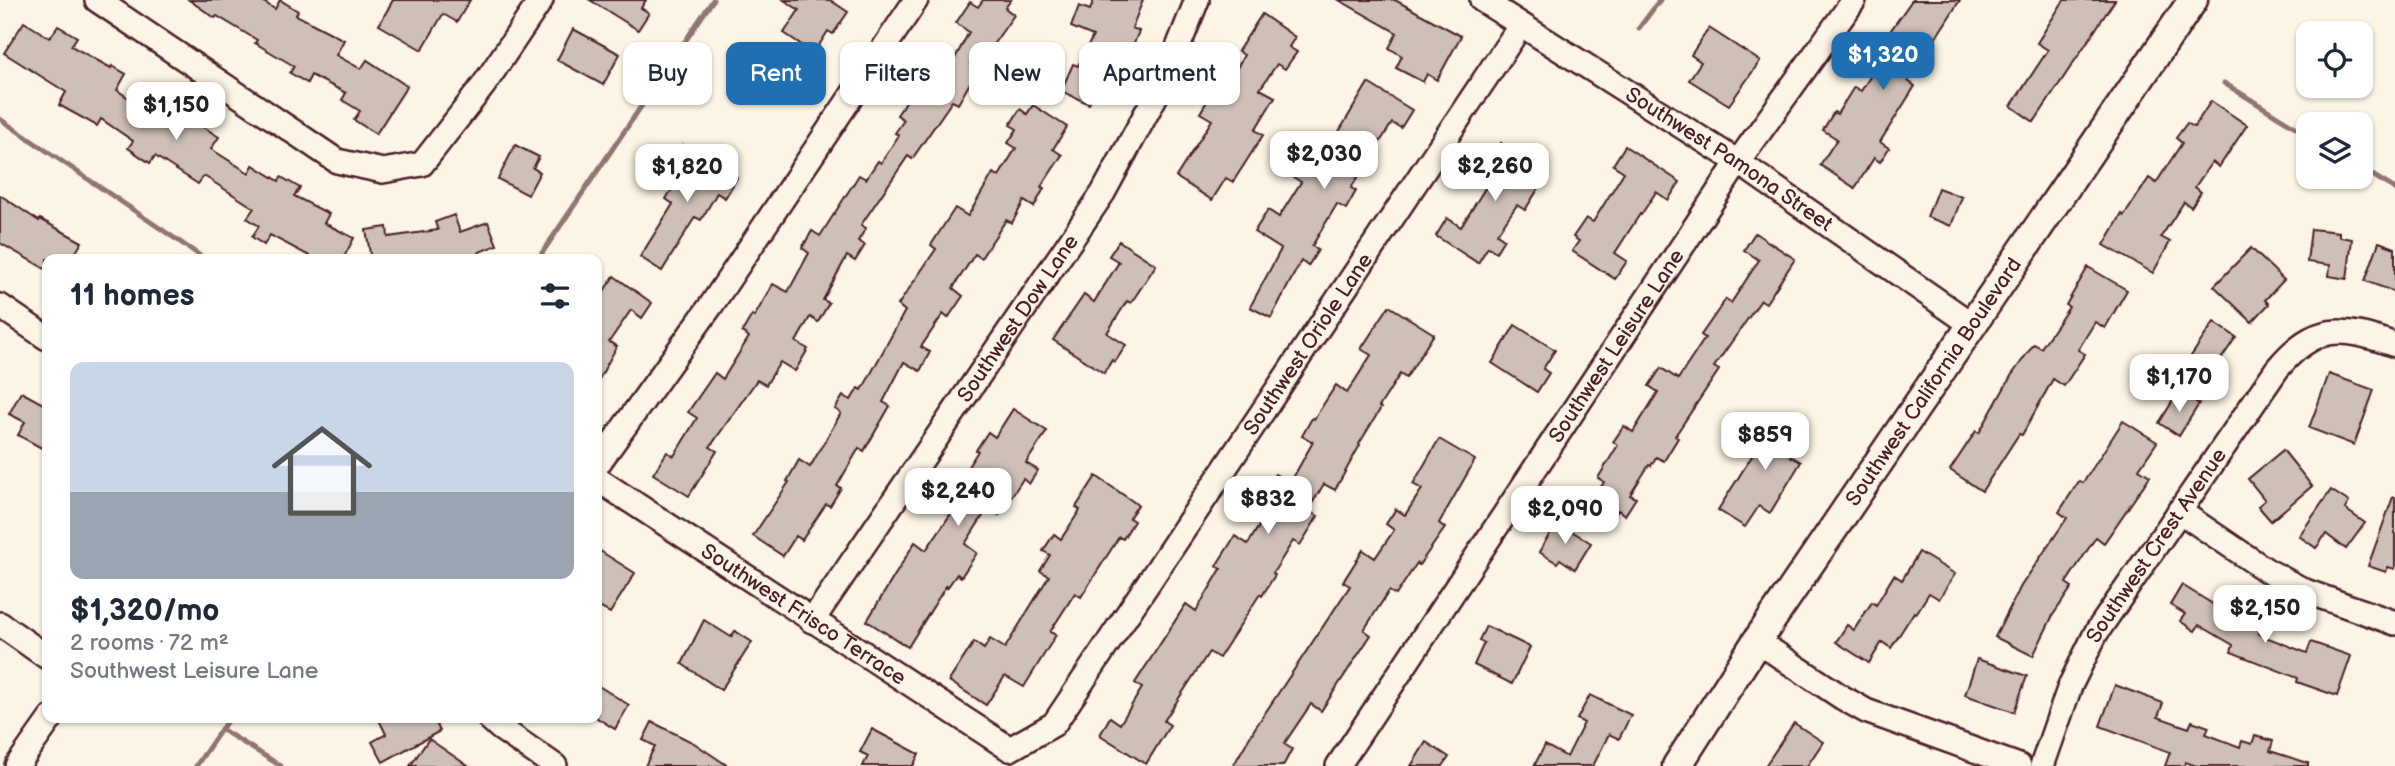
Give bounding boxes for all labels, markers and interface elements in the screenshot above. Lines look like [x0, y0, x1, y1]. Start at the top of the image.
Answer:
map controls [2296, 21, 2373, 189]
button: locate [2296, 21, 2373, 98]
pin: $1,320 [1826, 32, 1940, 92]
text: $1,320 [1847, 41, 1919, 69]
chip: Buy [623, 42, 712, 105]
chip: Rent [726, 42, 826, 105]
chip: Filters [840, 42, 955, 105]
chip: New [969, 42, 1065, 105]
chip: Apartment [1079, 42, 1240, 105]
pin: $1,150 [119, 82, 233, 142]
street label: Southwest Pamona Street [1621, 82, 1838, 237]
text: $1,150 [142, 91, 210, 119]
button: layers [2296, 112, 2373, 189]
pin: $2,030 [1267, 132, 1381, 191]
text: $2,030 [1286, 140, 1362, 168]
pin: $1,820 [630, 144, 744, 204]
pin: $2,260 [1438, 144, 1552, 203]
text: $2,260 [1457, 152, 1533, 180]
text: $1,820 [651, 153, 723, 181]
street label: Southwest Dow Lane [952, 230, 1084, 407]
street label: Southwest Leisure Lane [1543, 244, 1689, 447]
street label: Southwest Oriole Lane [1238, 248, 1378, 440]
street label: Southwest California Boulevard [1840, 253, 2027, 511]
icon: filters [536, 277, 574, 315]
text: 11 homes [70, 278, 194, 314]
pin: $1,170 [2122, 354, 2236, 414]
text: $1,170 [2146, 363, 2212, 391]
icon: home [259, 408, 385, 534]
pin: $859 [1724, 412, 1806, 472]
text: $859 [1737, 421, 1793, 449]
street label: Southwest Crest Avenue [2081, 443, 2232, 647]
pin: $2,240 [901, 468, 1015, 528]
pin: $832 [1227, 476, 1309, 536]
text: $2,240 [921, 477, 995, 505]
text: $832 [1240, 485, 1296, 513]
pin: $2,090 [1508, 486, 1622, 546]
text: $2,090 [1527, 495, 1603, 523]
street label: Southwest Frisco Terrace [697, 538, 911, 690]
pin: $2,150 [2208, 586, 2322, 645]
text: $1,320/mo [70, 593, 219, 629]
text: $2,150 [2229, 594, 2301, 622]
text: 2 rooms · 72 m² [70, 629, 229, 657]
text: Southwest Leisure Lane [70, 657, 318, 685]

